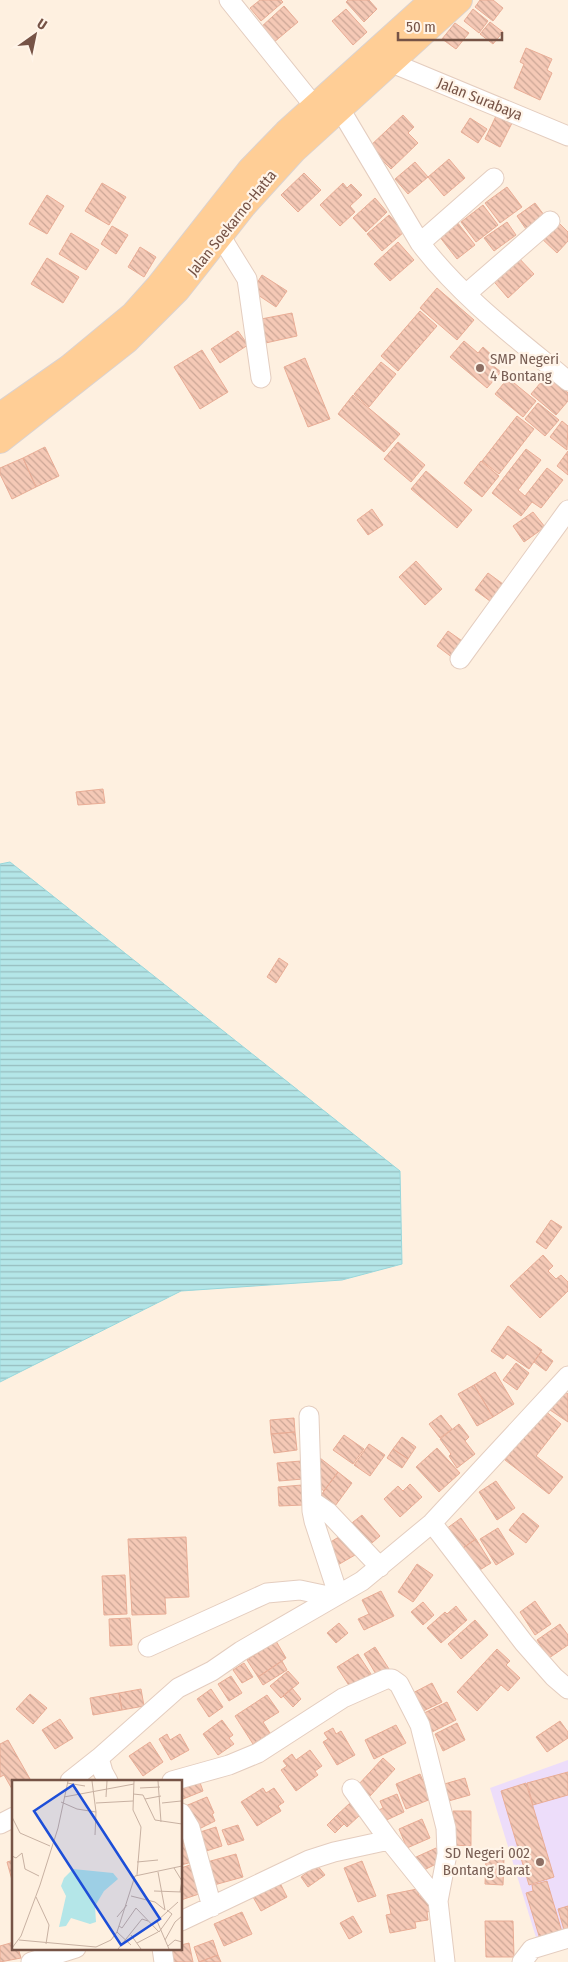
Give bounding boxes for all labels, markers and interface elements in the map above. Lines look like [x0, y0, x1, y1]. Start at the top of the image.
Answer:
north arrow [10, 10, 60, 60]
scale bar [398, 10, 502, 42]
text: U [34, 15, 50, 34]
text: 50 m [406, 18, 436, 36]
street label: Jalan Surabaya [435, 74, 525, 124]
street label: Jalan Soekarno-Hatta [184, 166, 280, 280]
place label: SMP Negeri 4 Bontang [490, 350, 559, 385]
marker: SMP Negeri 4 Bontang [474, 362, 486, 374]
inset map [12, 1780, 182, 1950]
place label: SD Negeri 002 Bontang Barat [443, 1844, 530, 1879]
marker: SD Negeri 002 Bontang Barat [534, 1856, 546, 1868]

